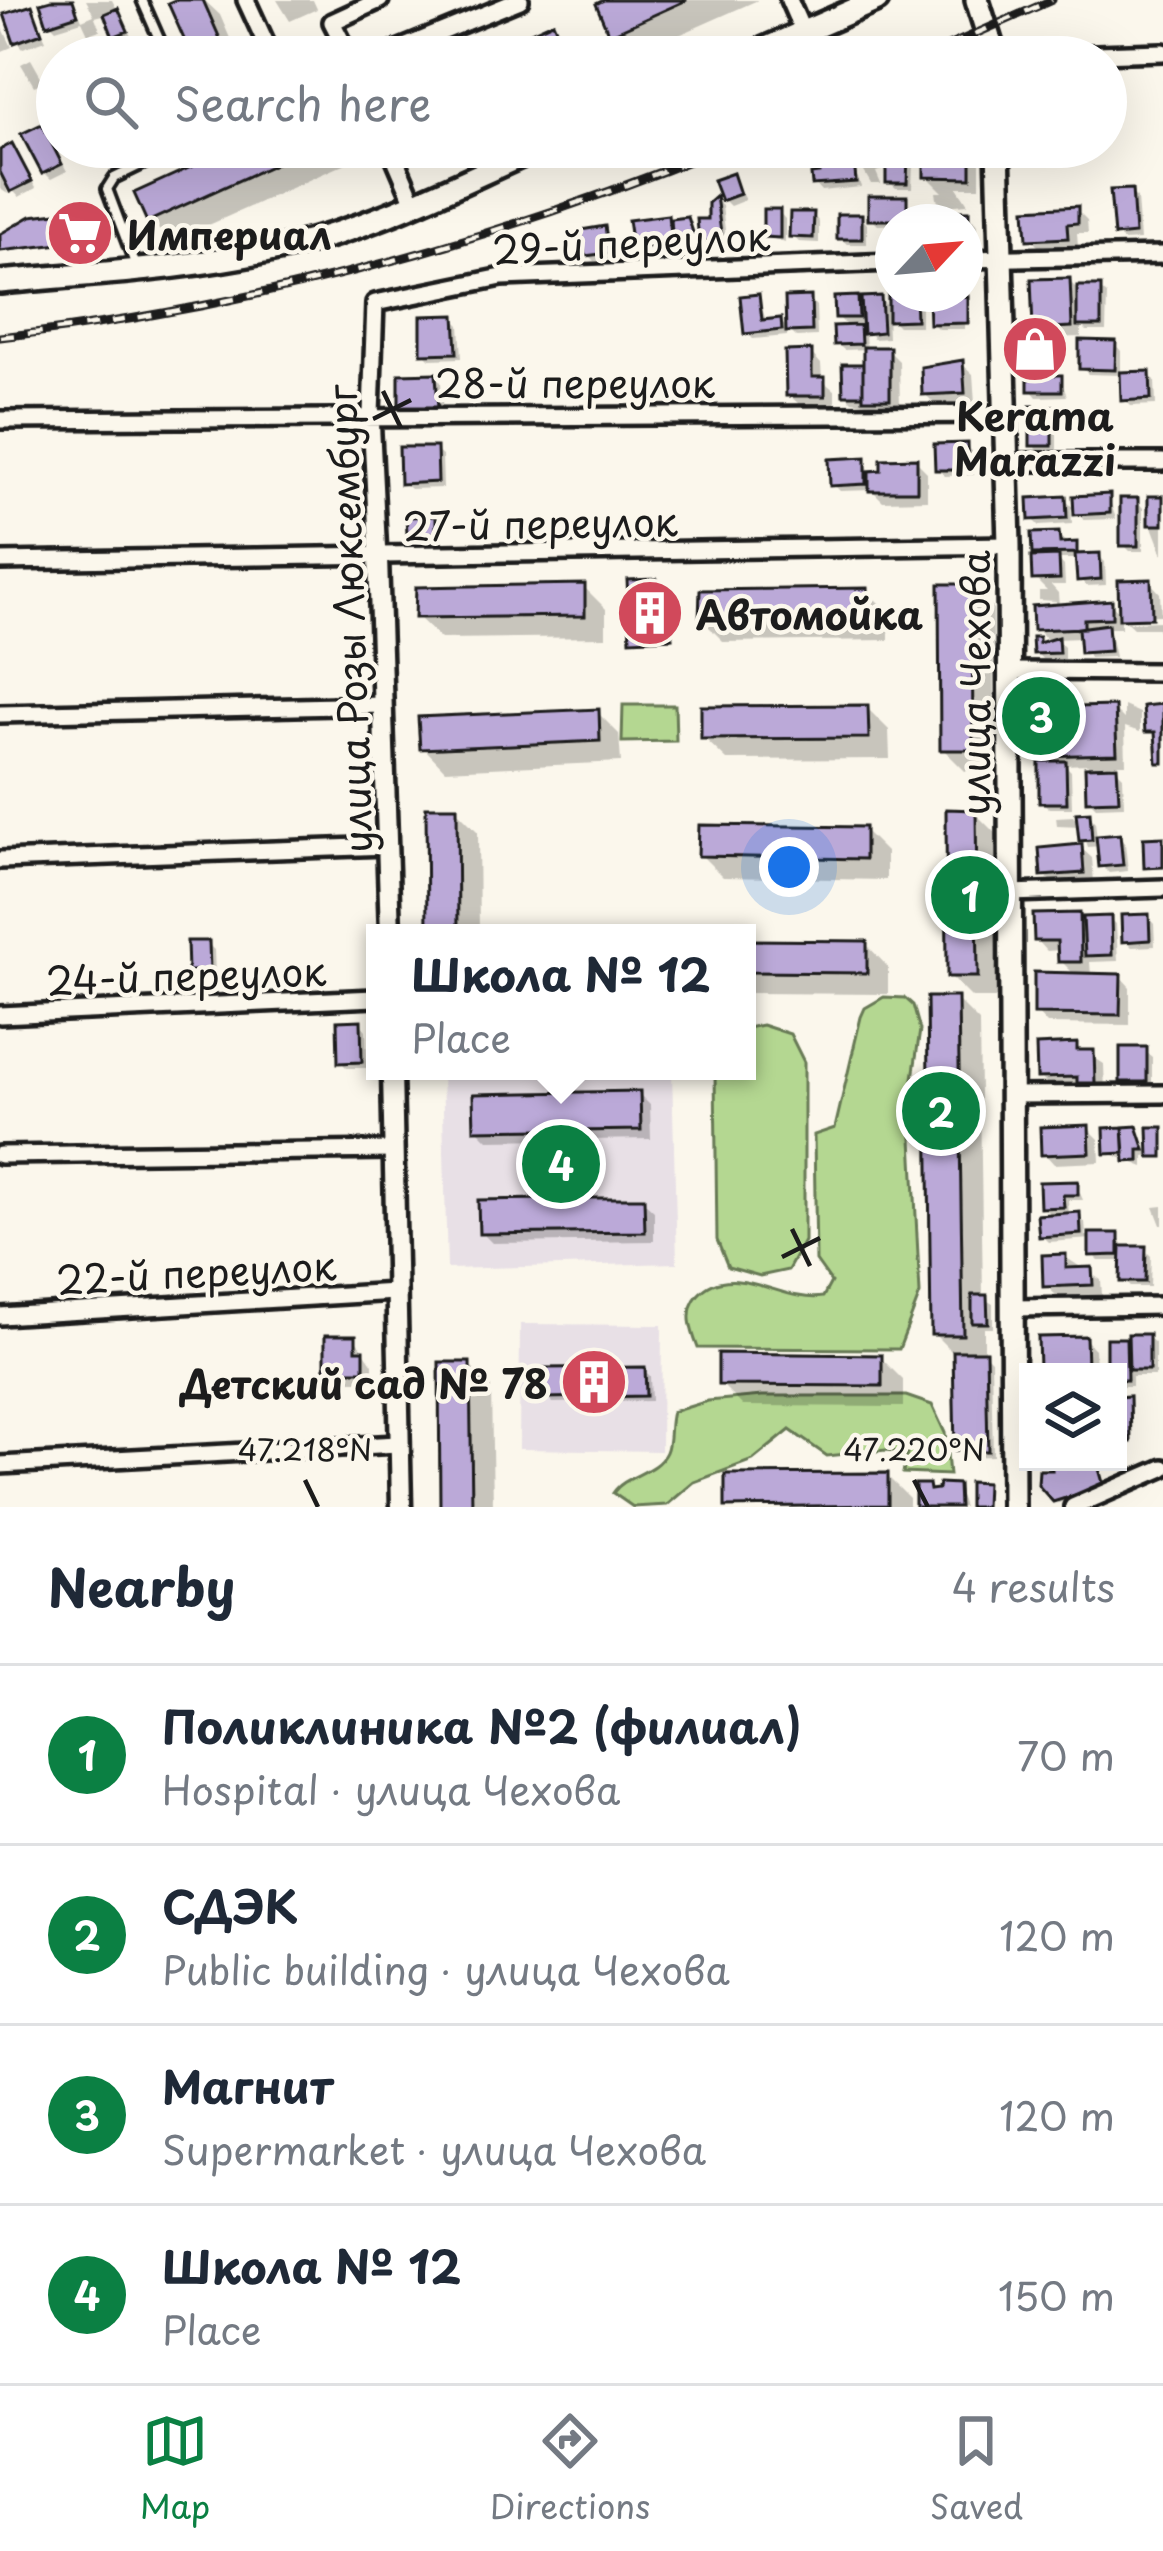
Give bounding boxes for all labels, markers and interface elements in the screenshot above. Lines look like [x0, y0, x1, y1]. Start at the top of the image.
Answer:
search box [36, 36, 1127, 168]
text: Search here [174, 68, 431, 136]
icon: search [78, 69, 144, 135]
supermarket icon: Империал [45, 198, 115, 268]
place label: Империал [127, 204, 332, 263]
street label: 29-й переулок [491, 204, 772, 278]
north arrow [875, 204, 983, 312]
shop icon: Kerama Marazzi [1000, 314, 1070, 384]
street label: 28-й переулок [435, 352, 716, 411]
street label: улица Розы Люксембург [310, 383, 386, 854]
place label: Kerama Marazzi [954, 385, 1116, 489]
street label: 27-й переулок [402, 490, 679, 554]
street label: улица Чехова [944, 549, 1003, 816]
building icon: Автомойка [615, 578, 685, 648]
place label: Автомойка [696, 584, 924, 643]
pin: 3 [1002, 671, 1080, 761]
your location [759, 837, 819, 897]
pin: 1 [931, 850, 1009, 940]
popup [366, 924, 756, 1080]
text: Школа № 12 [411, 939, 711, 1007]
street label: 24-й переулок [45, 940, 328, 1008]
text: Place [411, 1007, 511, 1066]
pin: 2 [902, 1066, 980, 1156]
pin: 4 [522, 1119, 600, 1209]
street label: 22-й переулок [54, 1234, 338, 1308]
building icon: Детский сад № 78 [559, 1347, 629, 1417]
place label: Детский сад № 78 [178, 1353, 548, 1412]
map controls [1019, 1363, 1127, 1471]
button: layers [1019, 1363, 1127, 1471]
text: 47.218°N [238, 1426, 372, 1471]
text: 47.220°N [843, 1426, 985, 1471]
text: Nearby [48, 1547, 235, 1624]
text: 4 results [952, 1556, 1115, 1615]
text: Поликлиника №2 (филиал) [162, 1691, 802, 1759]
text: 1 [78, 1725, 96, 1784]
text: 70 m [1017, 1725, 1115, 1784]
text: Hospital · улица Чехова [162, 1759, 620, 1818]
text: СДЭК [162, 1871, 298, 1939]
text: 2 [73, 1905, 101, 1964]
text: 120 m [999, 1905, 1115, 1964]
text: Public building · улица Чехова [162, 1939, 730, 1998]
text: Магнит [162, 2051, 333, 2119]
text: 3 [74, 2085, 100, 2144]
text: 120 m [999, 2085, 1115, 2144]
text: Supermarket · улица Чехова [162, 2119, 706, 2178]
text: Школа № 12 [162, 2231, 461, 2299]
text: 4 [74, 2265, 100, 2324]
text: 150 m [998, 2265, 1115, 2324]
text: Place [162, 2299, 262, 2358]
tab: Map [140, 2408, 210, 2530]
tab: Directions [490, 2408, 650, 2530]
tab: Saved [930, 2408, 1023, 2530]

